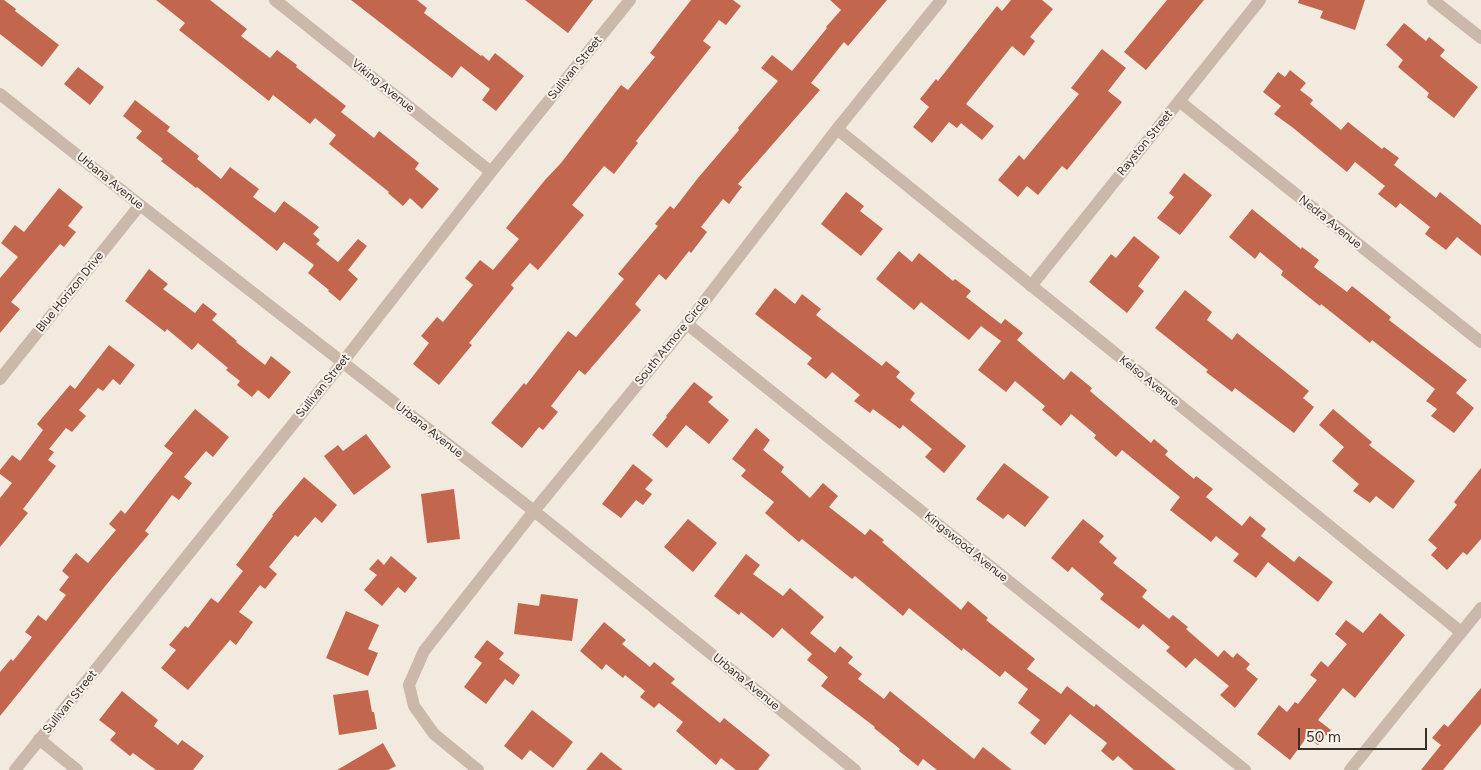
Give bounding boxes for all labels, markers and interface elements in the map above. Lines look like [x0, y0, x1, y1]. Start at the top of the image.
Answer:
street label: Sullivan Street [545, 33, 605, 103]
street label: Viking Avenue [349, 56, 417, 116]
street label: Rayston Street [1114, 107, 1176, 179]
street label: Urbana Avenue [74, 150, 146, 212]
street label: Nedra Avenue [1296, 192, 1364, 252]
street label: Blue Horizon Drive [33, 249, 107, 335]
street label: South Atmore Circle [632, 294, 712, 388]
street label: Sullivan Street [293, 351, 353, 421]
street label: Kelso Avenue [1116, 353, 1182, 409]
street label: Urbana Avenue [392, 399, 466, 461]
street label: Kingswood Avenue [921, 509, 1011, 585]
street label: Urbana Avenue [710, 651, 782, 713]
street label: Sullivan Street [40, 667, 100, 737]
scale bar [1301, 718, 1430, 750]
text: 50 m [1306, 728, 1341, 746]

